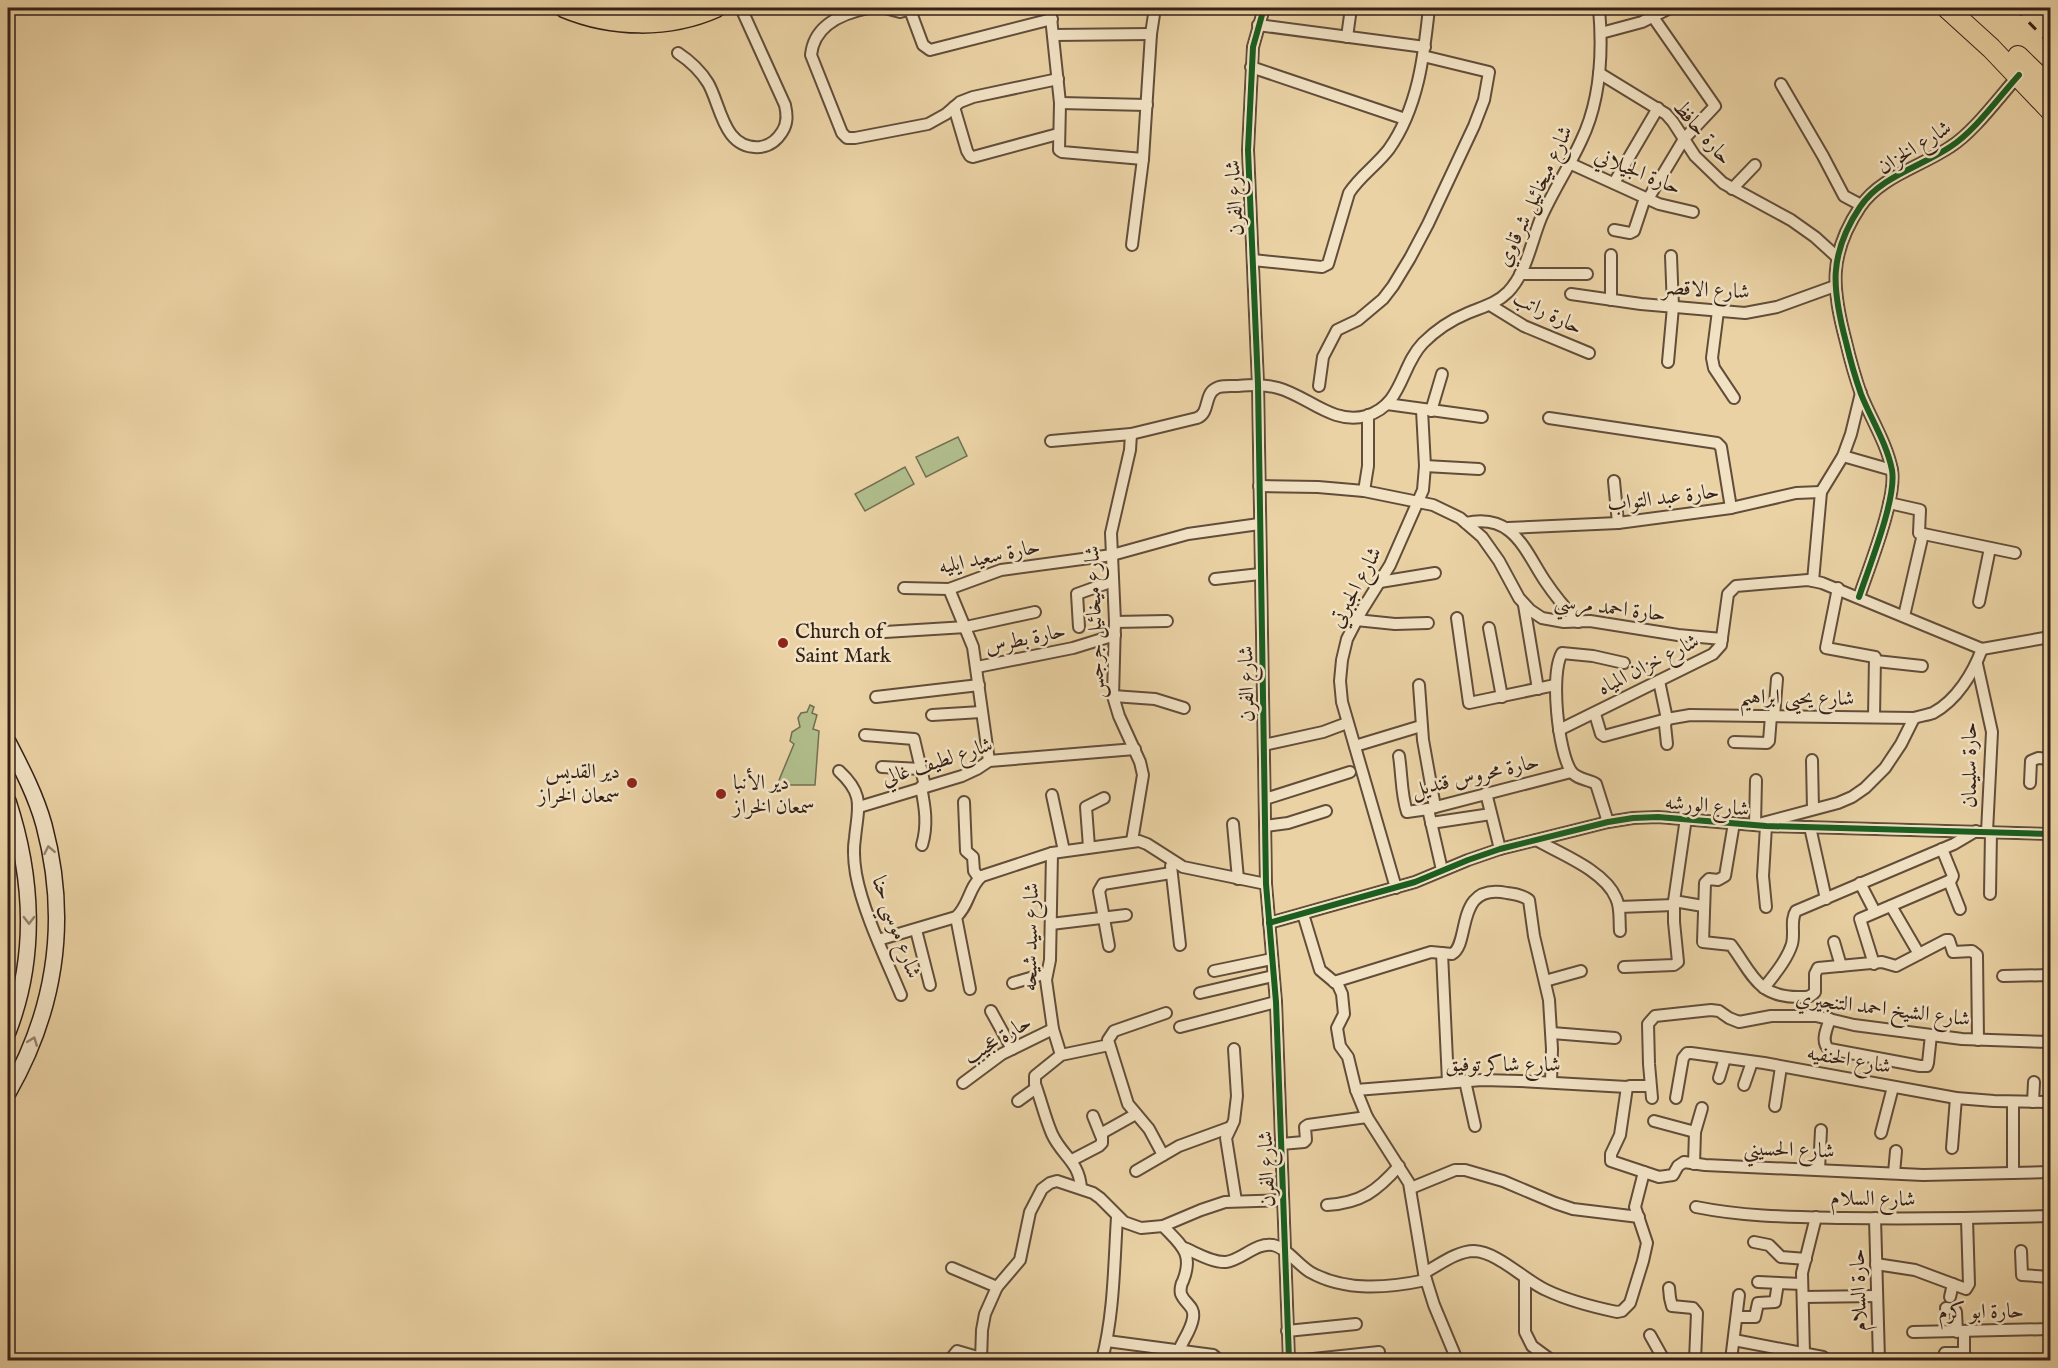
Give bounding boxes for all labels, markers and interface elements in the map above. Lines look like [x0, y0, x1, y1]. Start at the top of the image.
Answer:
street label: حارة حافظ [1666, 95, 1738, 171]
street label: شارع الخزان [1873, 115, 1959, 184]
street label: شارع ميخائيل شرقاوي [1491, 122, 1583, 273]
street label: حارة الجيلاني [1589, 143, 1685, 204]
street label: شارع الفرن [1220, 159, 1254, 237]
street label: شارع الاقصر [1659, 275, 1750, 309]
street label: حارة راتب [1508, 285, 1587, 342]
street label: حارة عبد التواب [1606, 478, 1721, 519]
street label: حارة سعيد ايليه [936, 534, 1043, 581]
street label: شارع الجبرتي [1324, 543, 1391, 634]
street label: شارع ميخائيل جرجس [1079, 545, 1115, 699]
street label: حارة احمد مرسي [1552, 588, 1667, 634]
street label: حارة بطرس [982, 618, 1068, 661]
place label: Church of Saint Mark [795, 619, 892, 670]
street label: شارع خزان المياه [1593, 628, 1705, 705]
marker: Church of Saint Mark [776, 636, 790, 650]
street label: شارع الفرن [1233, 645, 1265, 722]
street label: شارع يحيى ابراهيم [1739, 684, 1855, 719]
street label: حارة سليمان [1957, 722, 1984, 808]
street label: شارع لطيف غالي [879, 732, 997, 796]
street label: حارة محروس قنديل [1409, 749, 1542, 804]
place label: دير القديس سمعان الخراز [536, 759, 620, 810]
place label: دير الأنبا سمعان الخراز [731, 767, 815, 821]
marker: دير القديس سمعان الخراز [625, 776, 639, 790]
marker: دير الأنبا سمعان الخراز [714, 787, 728, 801]
street label: شارع الورشه [1663, 789, 1750, 827]
one-way arrow [43, 845, 56, 855]
street label: شارع موسي حنا [860, 872, 927, 984]
street label: شارع سيد شيحه [1017, 882, 1049, 992]
one-way arrow [23, 916, 35, 925]
street label: شارع الشيخ احمد التنجيري [1793, 985, 1972, 1038]
street label: حارة عجيب [959, 1010, 1037, 1071]
one-way arrow [26, 1036, 38, 1047]
street label: شارع الحنفيه [1804, 1040, 1893, 1084]
street label: شارع شاكر توفيق [1445, 1052, 1561, 1082]
street label: شارع الفرن [1253, 1130, 1285, 1208]
street label: شارع الحسيني [1743, 1135, 1835, 1171]
street label: شارع السلام [1830, 1185, 1916, 1217]
street label: حارة السلام [1845, 1248, 1877, 1332]
street label: حارة ابو كرم [1938, 1298, 2024, 1330]

